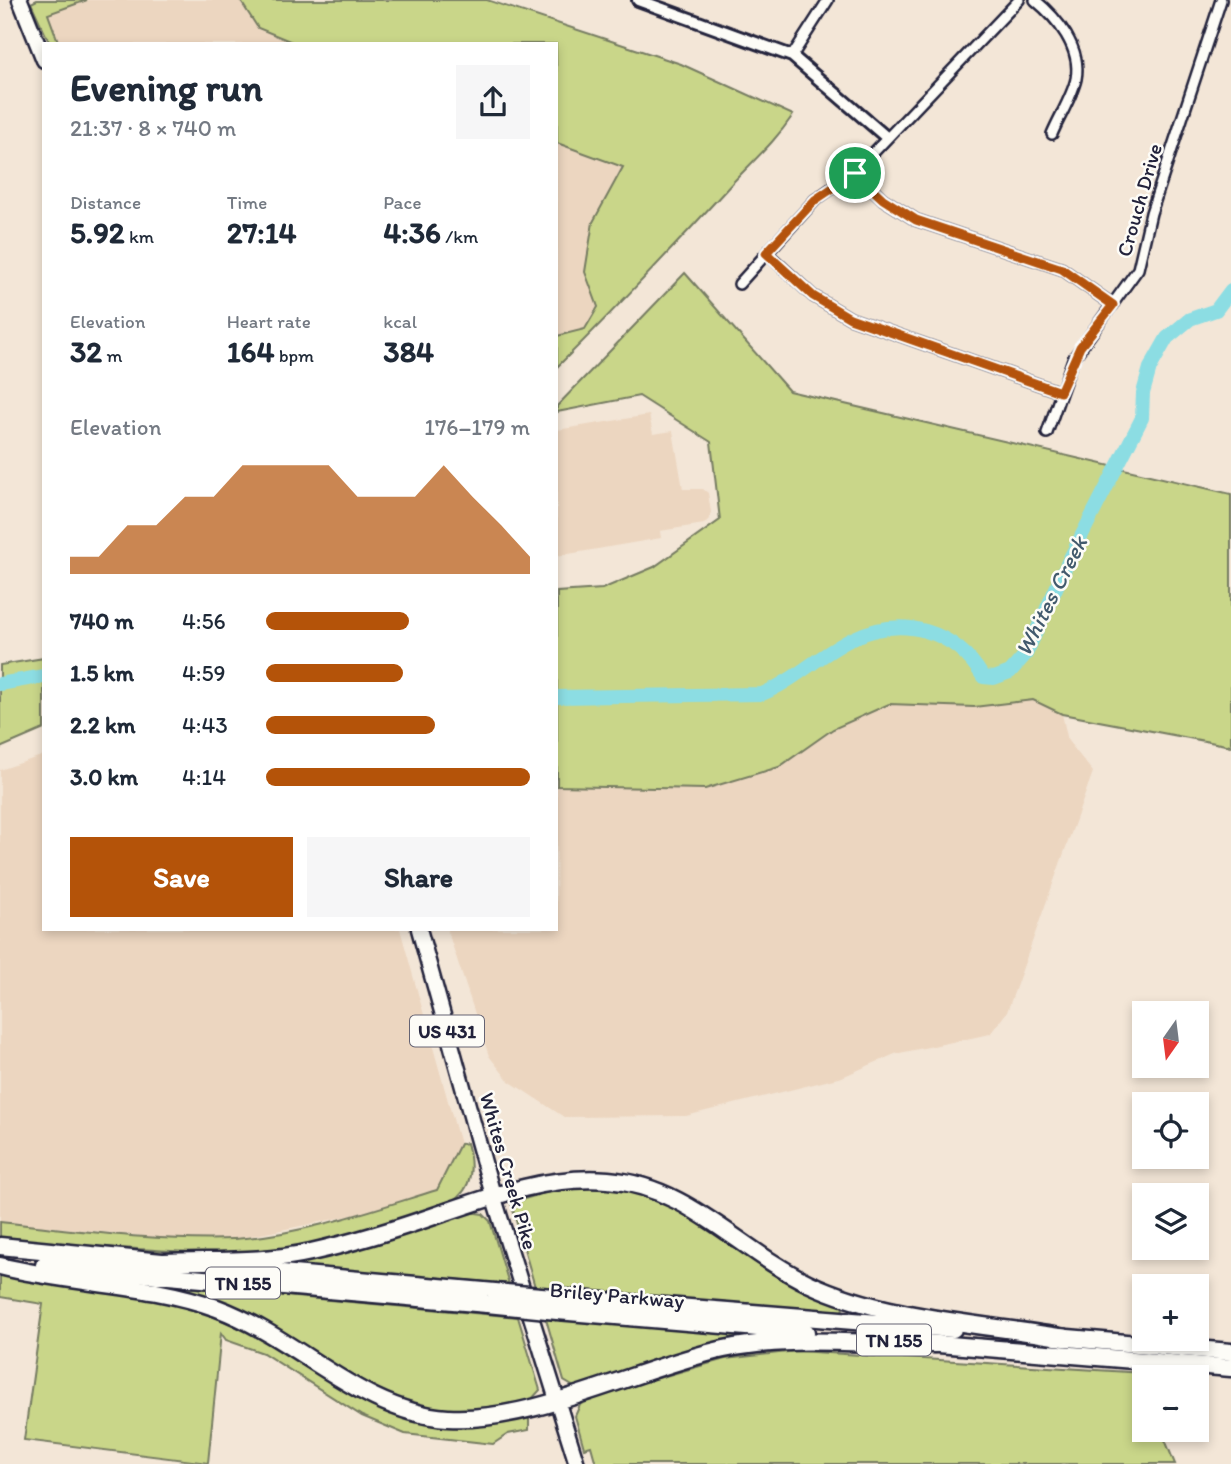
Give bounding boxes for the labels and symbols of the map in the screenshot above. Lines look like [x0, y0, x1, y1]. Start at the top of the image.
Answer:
street label: Crouch Drive [1111, 140, 1167, 260]
pin [825, 143, 885, 203]
water label: Whites Creek [1009, 530, 1094, 660]
north arrow [1132, 1001, 1209, 1078]
road number: US 431 [410, 1015, 484, 1046]
street label: Whites Creek Pike [475, 1090, 543, 1252]
road number: TN 155 [206, 1268, 280, 1298]
street label: Briley Parkway [549, 1277, 685, 1313]
road number: TN 155 [857, 1324, 931, 1356]

